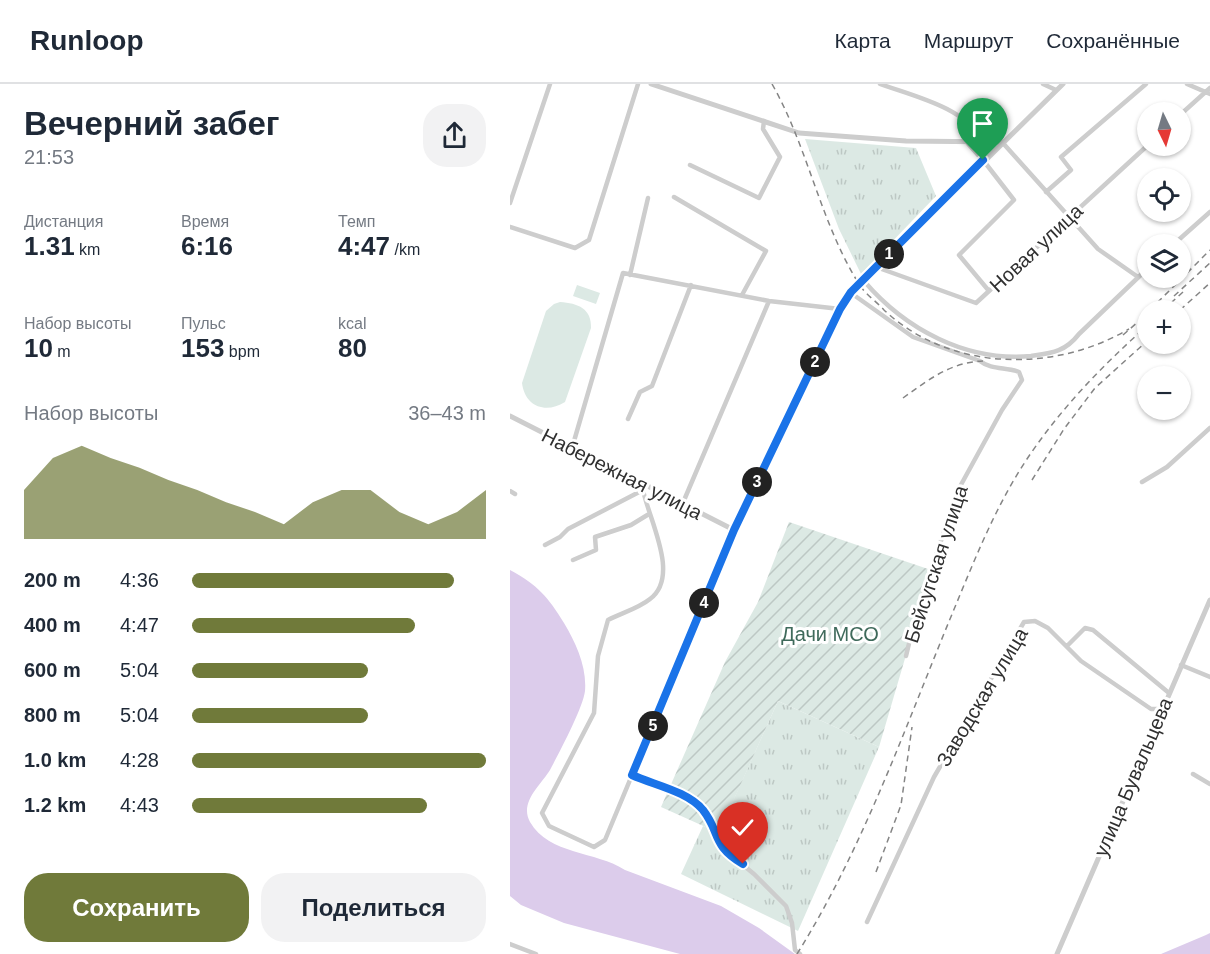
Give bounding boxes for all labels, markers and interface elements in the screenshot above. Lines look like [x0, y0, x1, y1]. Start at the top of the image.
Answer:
text: Runloop [30, 25, 144, 56]
text: Карта [835, 29, 891, 52]
text: Маршрут [924, 29, 1013, 52]
text: Сохранённые [1046, 29, 1180, 52]
pin [957, 98, 1008, 160]
north arrow [1137, 102, 1191, 156]
map controls [1137, 102, 1191, 420]
button: share [423, 104, 486, 167]
text: Вечерний забег [24, 105, 280, 142]
icon: arrive [966, 107, 999, 140]
text: 21:53 [24, 146, 74, 168]
button: locate [1137, 168, 1191, 222]
street label: Новая улица [985, 199, 1087, 296]
text: Дистанция [24, 213, 103, 230]
text: Время [181, 213, 229, 230]
text: Темп [338, 213, 375, 230]
text: 1.31 [24, 231, 75, 261]
text: 6:16 [181, 231, 233, 261]
text: 4:47 [338, 231, 390, 261]
button: layers [1137, 234, 1191, 288]
pin: 1 [874, 239, 904, 269]
text: km [75, 241, 100, 258]
text: /km [390, 241, 420, 258]
text: 1 [885, 245, 893, 262]
button: + [1137, 300, 1191, 354]
text: Набор высоты [24, 315, 131, 332]
text: Пульс [181, 315, 226, 332]
text: kcal [338, 315, 366, 332]
text: 10 [24, 333, 53, 363]
text: 153 [181, 333, 224, 363]
text: 80 [338, 333, 367, 363]
text: m [53, 343, 71, 360]
text: bpm [224, 343, 260, 360]
pin: 2 [800, 347, 830, 377]
text: 2 [811, 353, 819, 370]
button: − [1137, 366, 1191, 420]
text: Набор высоты [24, 402, 158, 424]
text: 36–43 m [408, 402, 486, 424]
street label: Набережная улица [538, 424, 707, 524]
pin: 3 [742, 467, 772, 497]
text: 3 [753, 473, 761, 490]
street label: Бейсугская улица [900, 482, 972, 645]
text: 200 m [24, 569, 81, 591]
text: 4:36 [120, 569, 159, 591]
pin: 4 [689, 588, 719, 618]
text: 4 [700, 594, 708, 611]
text: 400 m [24, 614, 81, 636]
text: 4:47 [120, 614, 159, 636]
park label: Дачи МСО [781, 623, 879, 645]
street label: Заводская улица [932, 623, 1032, 770]
text: 600 m [24, 659, 81, 681]
text: 5:04 [120, 659, 159, 681]
street label: улица Бувальцева [1090, 693, 1177, 860]
text: 800 m [24, 704, 81, 726]
text: 5:04 [120, 704, 159, 726]
pin: 5 [638, 711, 668, 741]
text: 5 [649, 717, 657, 734]
text: 1.0 km [24, 749, 86, 771]
text: 4:28 [120, 749, 159, 771]
text: 1.2 km [24, 794, 86, 816]
text: 4:43 [120, 794, 159, 816]
pin [717, 802, 768, 864]
icon: check [726, 811, 759, 844]
button: Сохранить [24, 873, 249, 942]
button: Поделиться [261, 873, 486, 942]

